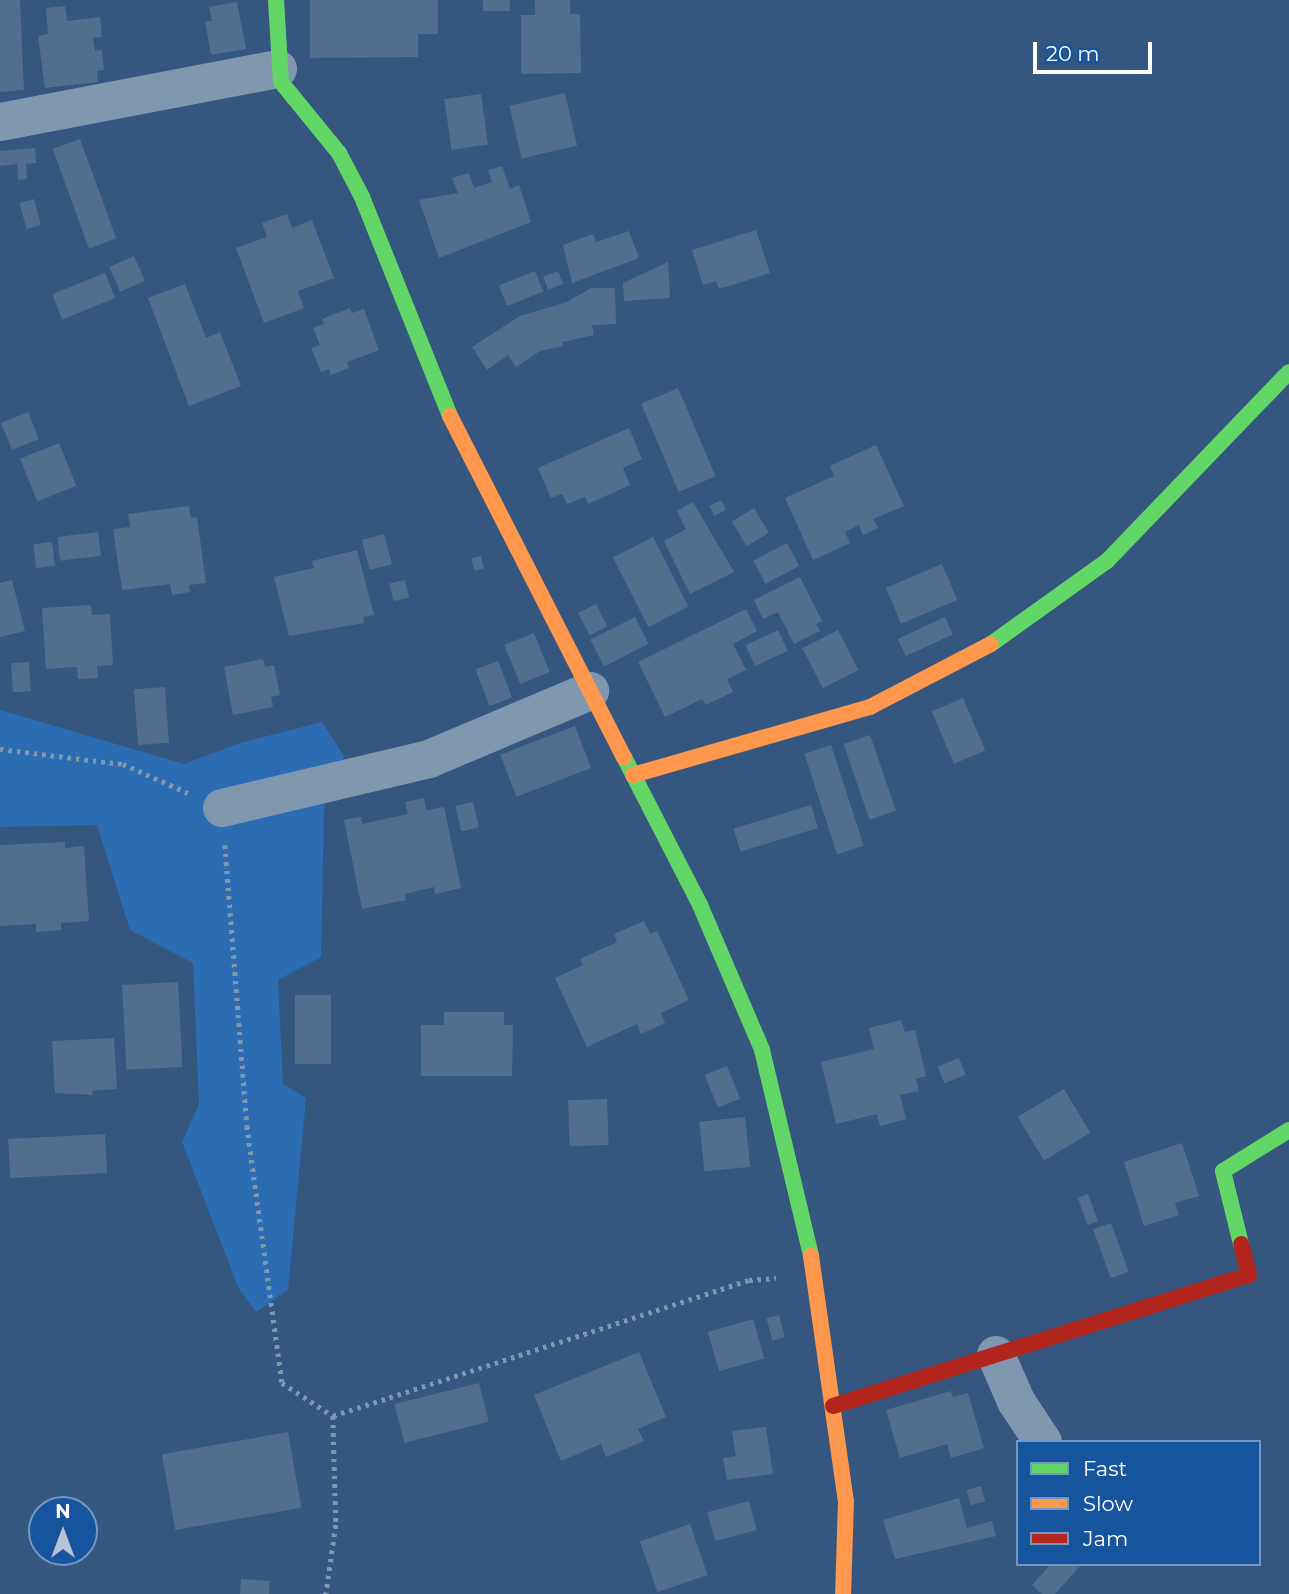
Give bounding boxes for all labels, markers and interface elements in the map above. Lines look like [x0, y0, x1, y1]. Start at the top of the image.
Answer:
scale bar [1037, 28, 1156, 72]
text: 20 m [1046, 41, 1100, 66]
legend [1016, 1440, 1261, 1566]
text: Fast [1083, 1456, 1127, 1481]
text: Slow [1083, 1491, 1133, 1516]
north arrow [28, 1496, 98, 1566]
text: N [55, 1500, 71, 1523]
text: Jam [1083, 1526, 1128, 1551]

